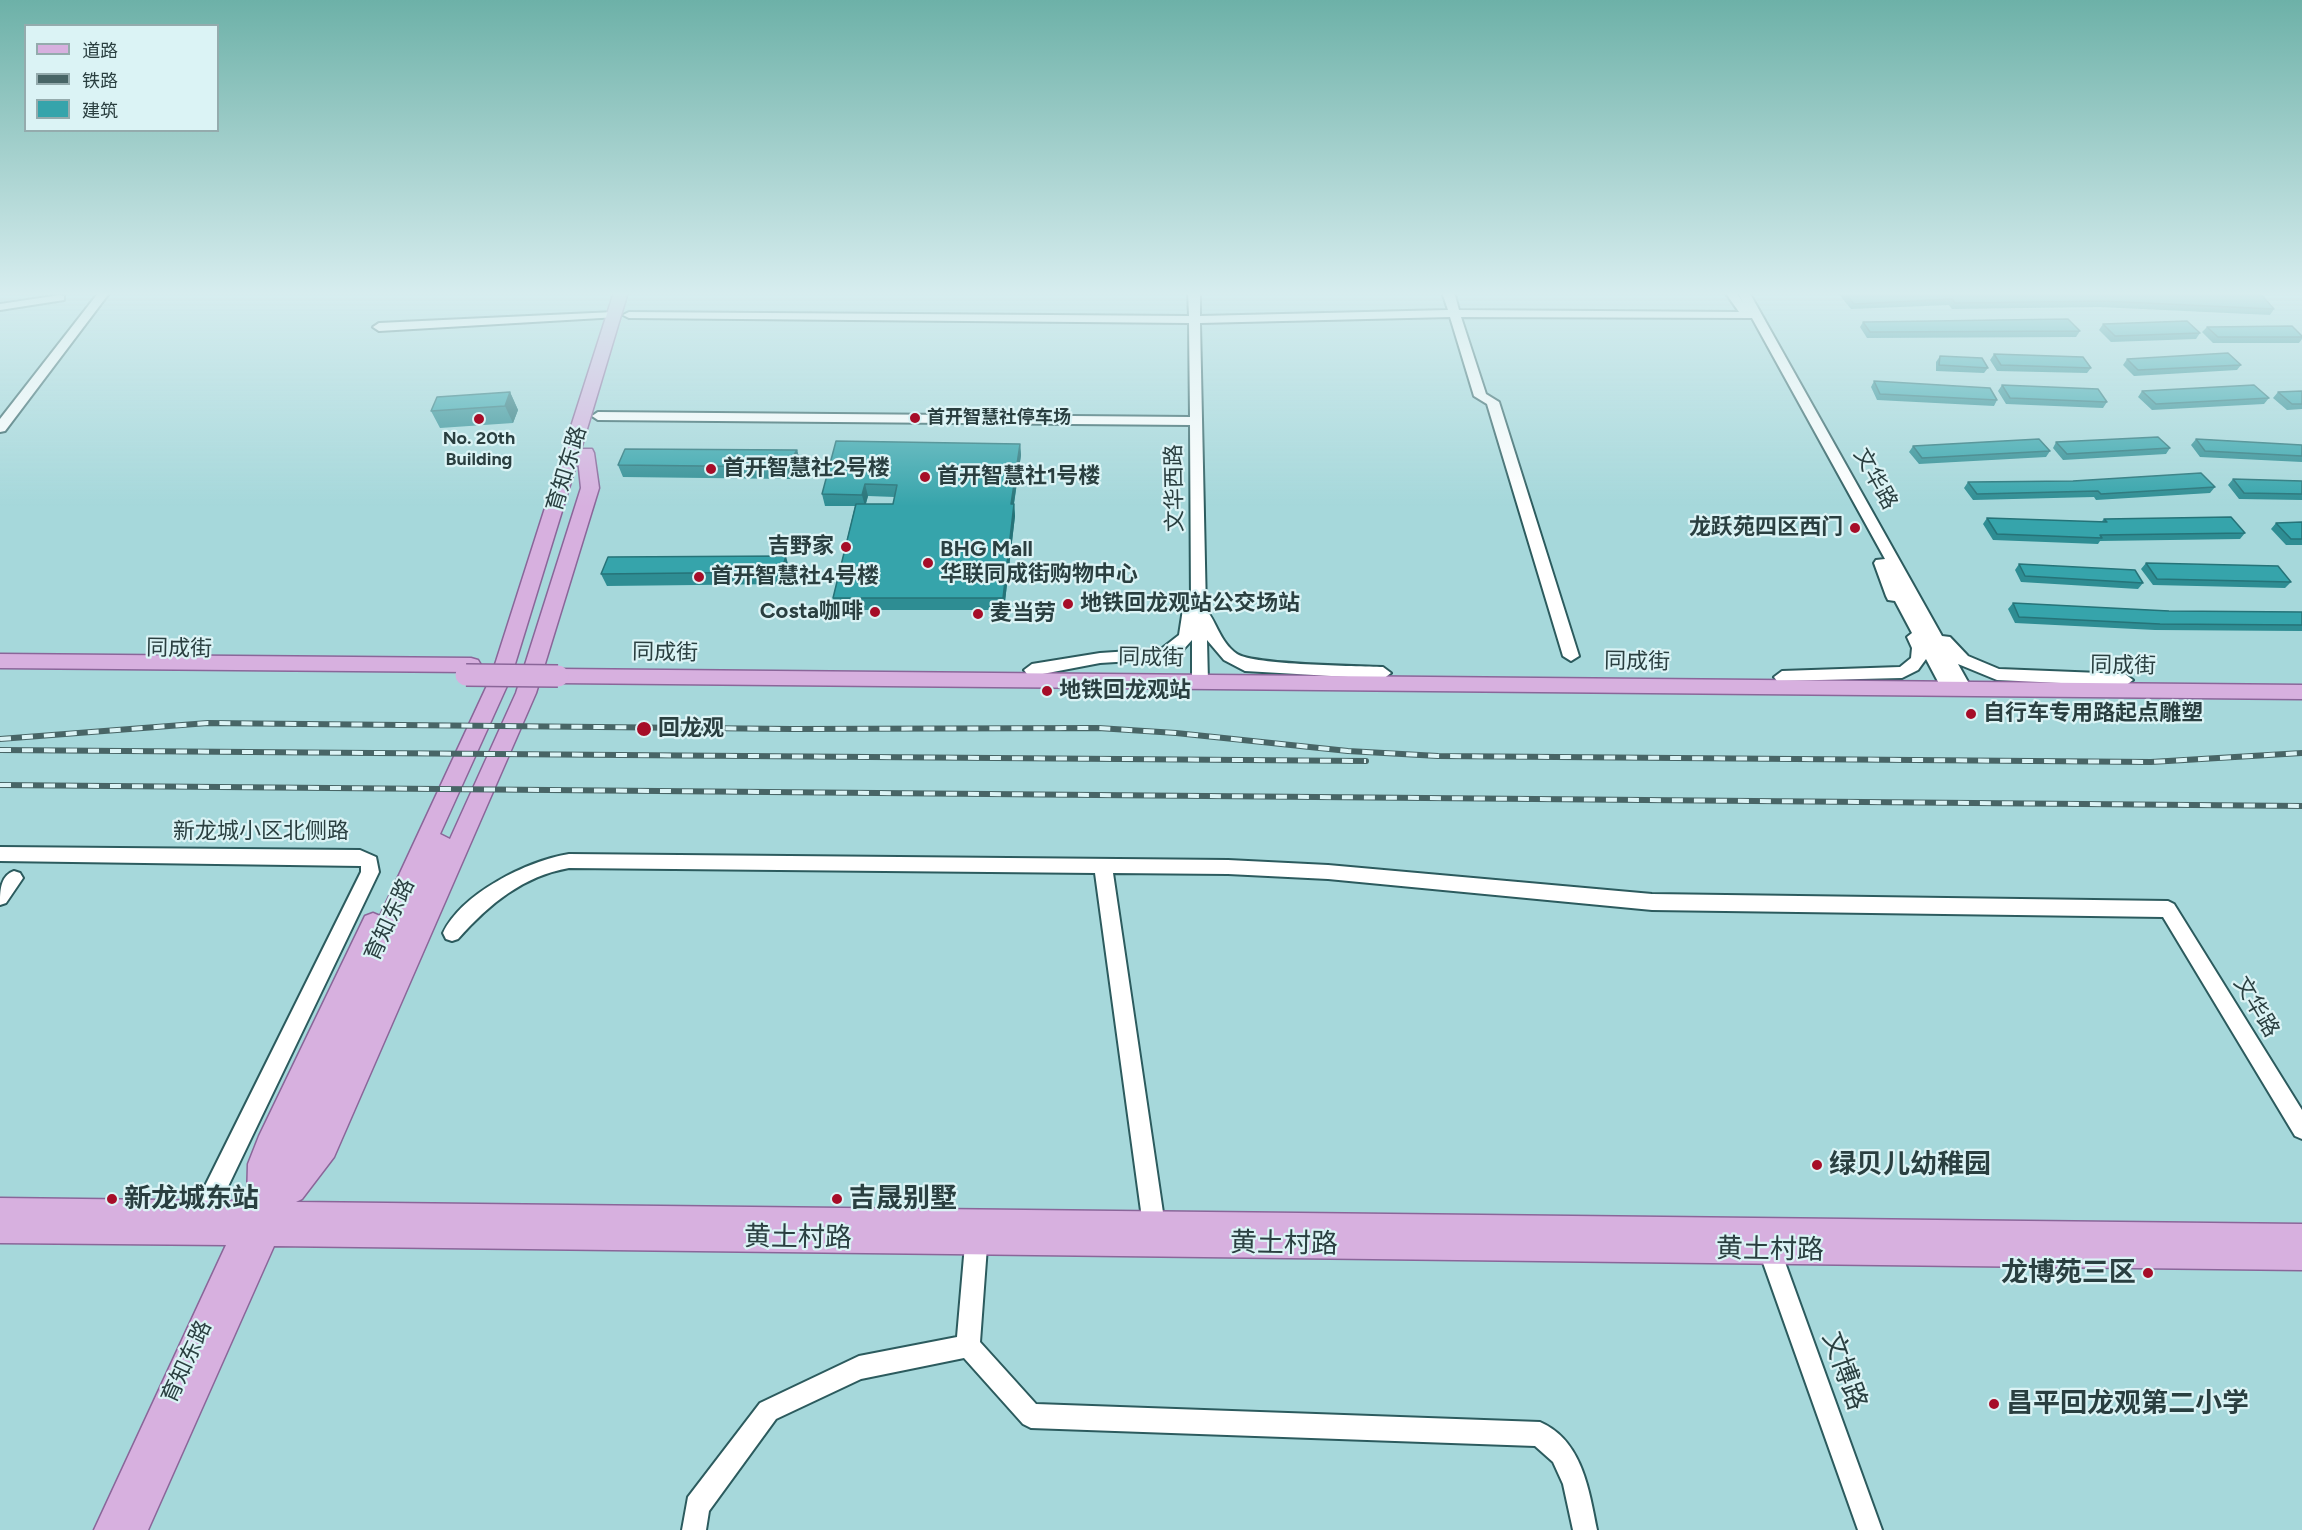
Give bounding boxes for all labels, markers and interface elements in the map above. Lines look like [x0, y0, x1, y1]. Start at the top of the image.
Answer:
legend [24, 24, 219, 132]
text: 道路 [82, 40, 118, 62]
text: 铁路 [82, 70, 118, 92]
text: 建筑 [82, 100, 118, 122]
place label: 首开智慧社停车场 [927, 407, 1071, 429]
marker: 首开智慧社停车场 [908, 411, 922, 425]
marker: No. 20th Building [472, 412, 486, 426]
street label: 育知东路 [542, 423, 592, 515]
place label: No. 20th Building [443, 428, 515, 470]
street label: 文华西路 [1161, 444, 1189, 532]
street label: 文华路 [1847, 444, 1903, 514]
place label: 首开智慧社2号楼 [723, 456, 890, 482]
marker: 首开智慧社2号楼 [704, 462, 718, 476]
place label: 首开智慧社1号楼 [937, 464, 1100, 490]
marker: 首开智慧社1号楼 [918, 470, 932, 484]
place label: 龙跃苑四区西门 [1689, 515, 1843, 541]
marker: 龙跃苑四区西门 [1848, 521, 1862, 535]
place label: 吉野家 [768, 534, 834, 560]
place label: BHG Mall 华联同成街购物中心 [940, 537, 1138, 588]
marker: 吉野家 [839, 540, 853, 554]
marker: BHG Mall 华联同成街购物中心 [921, 556, 935, 570]
place label: 首开智慧社4号楼 [711, 564, 879, 590]
marker: 首开智慧社4号楼 [692, 570, 706, 584]
place label: 地铁回龙观站公交场站 [1080, 591, 1300, 617]
marker: 地铁回龙观站公交场站 [1061, 597, 1075, 611]
place label: Costa咖啡 [760, 599, 863, 625]
place label: 麦当劳 [990, 601, 1056, 627]
marker: Costa咖啡 [868, 605, 882, 619]
marker: 麦当劳 [971, 607, 985, 621]
street label: 同成街 [146, 635, 212, 663]
street label: 同成街 [632, 639, 698, 667]
street label: 同成街 [1118, 644, 1184, 672]
street label: 同成街 [1604, 648, 1670, 676]
street label: 同成街 [2090, 652, 2156, 680]
place label: 地铁回龙观站 [1059, 678, 1191, 704]
marker: 地铁回龙观站 [1040, 684, 1054, 698]
place label: 自行车专用路起点雕塑 [1983, 701, 2203, 727]
marker: 自行车专用路起点雕塑 [1964, 707, 1978, 721]
place label: 回龙观 [658, 716, 724, 742]
marker: 回龙观 [635, 720, 653, 738]
street label: 新龙城小区北侧路 [173, 819, 349, 845]
street label: 育知东路 [359, 875, 421, 965]
street label: 文华路 [2228, 972, 2284, 1042]
place label: 绿贝儿幼稚园 [1829, 1149, 1991, 1181]
marker: 绿贝儿幼稚园 [1810, 1158, 1824, 1172]
place label: 新龙城东站 [124, 1183, 259, 1215]
place label: 吉晟别墅 [849, 1183, 957, 1215]
marker: 新龙城东站 [105, 1192, 119, 1206]
marker: 吉晟别墅 [830, 1192, 844, 1206]
street label: 黄土村路 [744, 1221, 852, 1255]
street label: 黄土村路 [1230, 1227, 1338, 1261]
street label: 黄土村路 [1716, 1233, 1824, 1267]
place label: 龙博苑三区 [2001, 1257, 2136, 1289]
marker: 龙博苑三区 [2141, 1266, 2155, 1280]
street label: 育知东路 [156, 1317, 218, 1407]
street label: 文博路 [1815, 1327, 1873, 1415]
place label: 昌平回龙观第二小学 [2006, 1388, 2249, 1420]
marker: 昌平回龙观第二小学 [1987, 1397, 2001, 1411]

